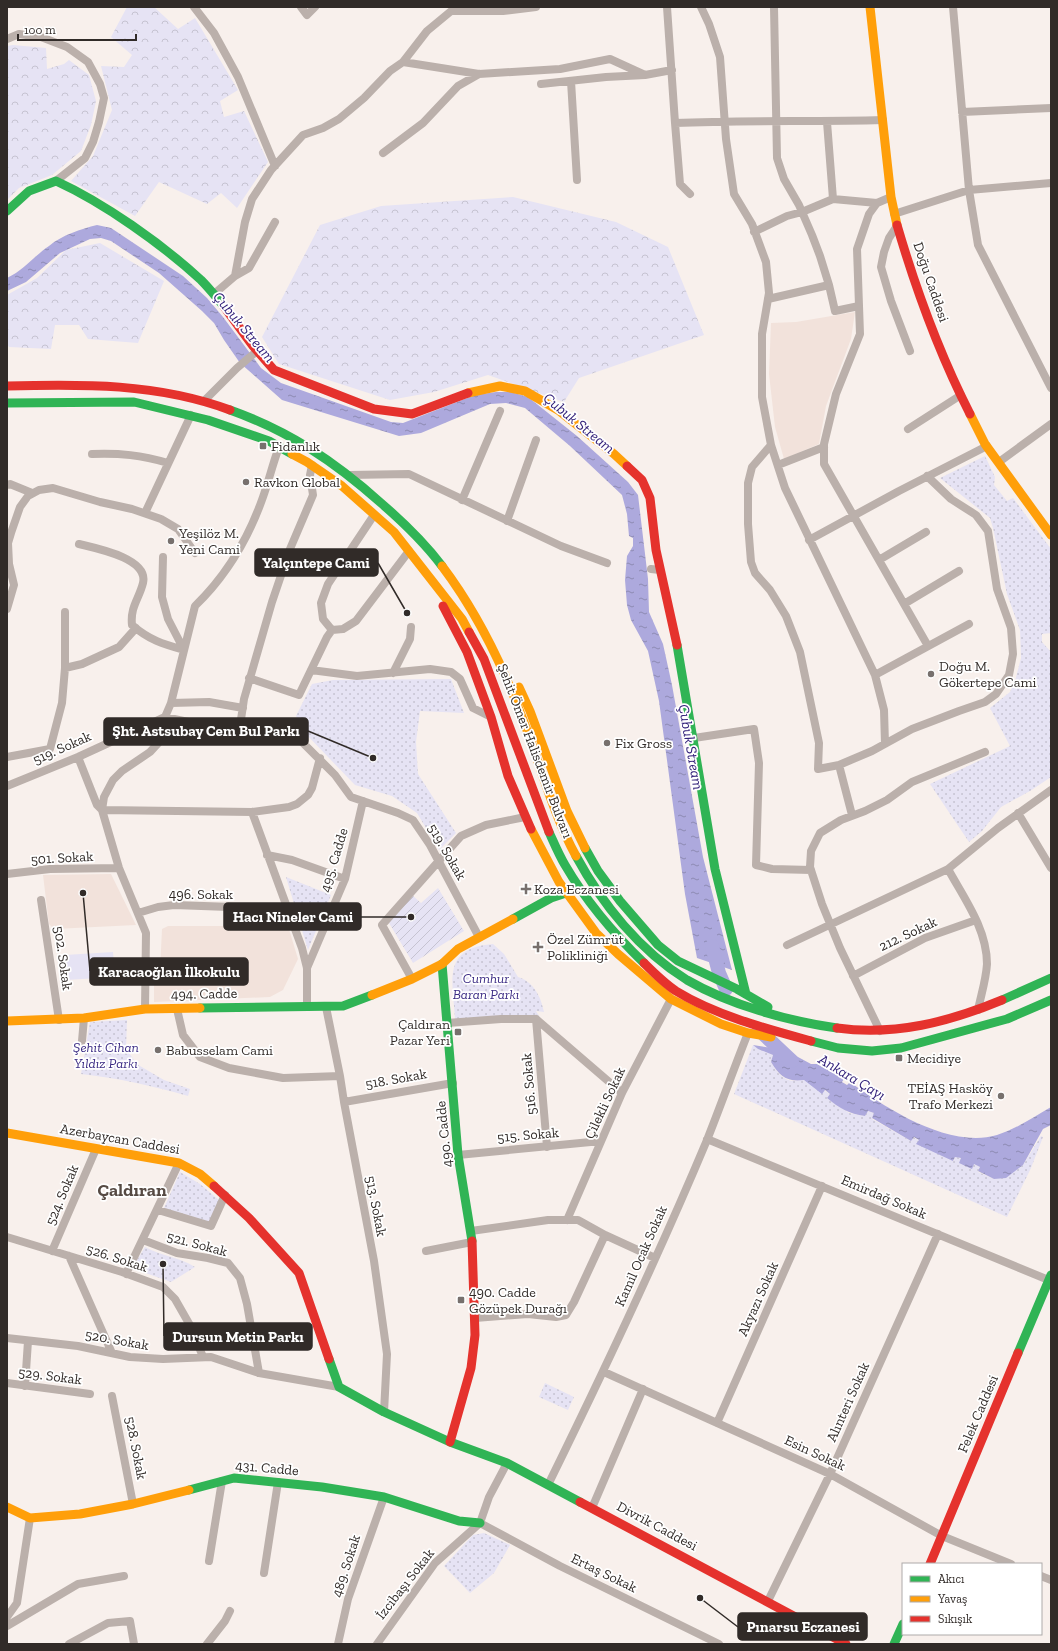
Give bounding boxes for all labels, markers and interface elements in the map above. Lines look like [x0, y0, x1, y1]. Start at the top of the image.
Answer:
scale bar [18, 16, 136, 42]
text: 100 m [24, 23, 56, 37]
street label: Doğu Caddesi [909, 240, 953, 324]
water label: Çubuk Stream [209, 288, 279, 366]
water label: Çubuk Stream [540, 389, 618, 457]
place label: Fidanlık [271, 438, 321, 455]
marker: Fidanlık [258, 441, 268, 451]
place label: Ravkon Global [254, 474, 340, 491]
marker: Ravkon Global [241, 477, 251, 487]
place label: Yeşilöz M. Yeni Cami [178, 525, 240, 558]
marker: Yeşilöz M. Yeni Cami [166, 536, 176, 546]
callout: Yalçıntepe Cami [255, 549, 378, 576]
text: Yalçıntepe Cami [262, 554, 370, 572]
place label: Doğu M. Gökertepe Cami [939, 658, 1036, 691]
street label: Şehit Ömer Halisdemir Bulvarı [494, 661, 576, 841]
marker: Doğu M. Gökertepe Cami [926, 669, 936, 679]
water label: Çubuk Stream [675, 703, 707, 791]
callout: Şht. Astsubay Cem Bul Parkı [104, 718, 308, 745]
text: Şht. Astsubay Cem Bul Parkı [112, 722, 300, 740]
street label: 519. Sokak [30, 727, 94, 768]
place label: Fix Gross [615, 735, 672, 752]
marker: Fix Gross [602, 738, 612, 748]
street label: 519. Sokak [424, 821, 470, 884]
street label: 495. Cadde [316, 826, 352, 894]
street label: 501. Sokak [30, 848, 94, 868]
place label: Koza Eczanesi [534, 881, 619, 898]
marker: Koza Eczanesi [521, 884, 531, 894]
street label: 496. Sokak [169, 886, 234, 903]
callout: Hacı Nineler Cami [224, 903, 361, 930]
text: Hacı Nineler Cami [233, 908, 354, 926]
street label: 212. Sokak [876, 913, 940, 955]
street label: 502. Sokak [50, 925, 76, 992]
place label: Özel Zümrüt Polikliniği [547, 931, 625, 964]
marker: Özel Zümrüt Polikliniği [532, 941, 544, 953]
callout: Karacaoğlan İlkokulu [90, 958, 248, 985]
text: Karacaoğlan İlkokulu [98, 963, 240, 981]
park label: Cumhur Baran Parkı [453, 970, 519, 1003]
street label: 494. Cadde [171, 985, 238, 1003]
place label: Çaldıran Pazar Yeri [390, 1016, 450, 1049]
marker: Çaldıran Pazar Yeri [453, 1027, 463, 1037]
park label: Şehit Cihan Yıldız Parkı [73, 1039, 139, 1072]
place label: Babusselam Cami [166, 1042, 273, 1059]
marker: Babusselam Cami [153, 1045, 163, 1055]
water label: Ankara Çayı [814, 1049, 889, 1104]
place label: Mecidiye [907, 1050, 961, 1067]
street label: 516. Sokak [518, 1052, 540, 1116]
marker: Mecidiye [894, 1053, 904, 1063]
street label: Çilekli Sokak [581, 1064, 629, 1142]
street label: 518. Sokak [364, 1065, 429, 1093]
place label: TEİAŞ Hasköy Trafo Merkezi [907, 1080, 994, 1113]
marker: TEİAŞ Hasköy Trafo Merkezi [996, 1091, 1006, 1101]
street label: 490. Cadde [432, 1100, 456, 1168]
street label: Azerbaycan Caddesi [59, 1120, 181, 1158]
street label: 515. Sokak [496, 1124, 560, 1146]
street label: 524. Sokak [42, 1162, 83, 1228]
street label: Emirdağ Sokak [839, 1171, 930, 1223]
street label: 513. Sokak [362, 1174, 390, 1239]
district label: Çaldıran [97, 1179, 167, 1201]
street label: Kamil Ocak Sokak [611, 1202, 671, 1309]
street label: 521. Sokak [165, 1228, 230, 1260]
street label: 526. Sokak [84, 1240, 151, 1276]
street label: Akyazı Sokak [734, 1258, 782, 1339]
place label: 490. Cadde Gözüpek Durağı [469, 1284, 567, 1317]
marker: 490. Cadde Gözüpek Durağı [456, 1295, 466, 1305]
callout: Dursun Metin Parkı [164, 1323, 312, 1350]
street label: 520. Sokak [84, 1326, 151, 1354]
text: Dursun Metin Parkı [172, 1328, 304, 1346]
street label: Alınteri Sokak [823, 1359, 873, 1444]
street label: 529. Sokak [17, 1364, 83, 1388]
street label: Felek Caddesi [954, 1373, 1002, 1455]
street label: 528. Sokak [122, 1415, 151, 1482]
street label: Esin Sokak [782, 1431, 849, 1475]
street label: 431. Cadde [235, 1457, 300, 1479]
street label: Divrik Caddesi [614, 1498, 700, 1554]
street label: 489. Sokak [328, 1532, 364, 1599]
street label: İzcibaşı Sokak [372, 1545, 438, 1623]
street label: Ertaş Sokak [568, 1550, 640, 1597]
legend [902, 1563, 1042, 1635]
text: Akıcı [938, 1572, 965, 1586]
text: Yavaş [937, 1592, 967, 1606]
text: Sıkışık [938, 1612, 973, 1626]
callout: Pınarsu Eczanesi [738, 1613, 867, 1640]
text: Pınarsu Eczanesi [746, 1618, 860, 1636]

